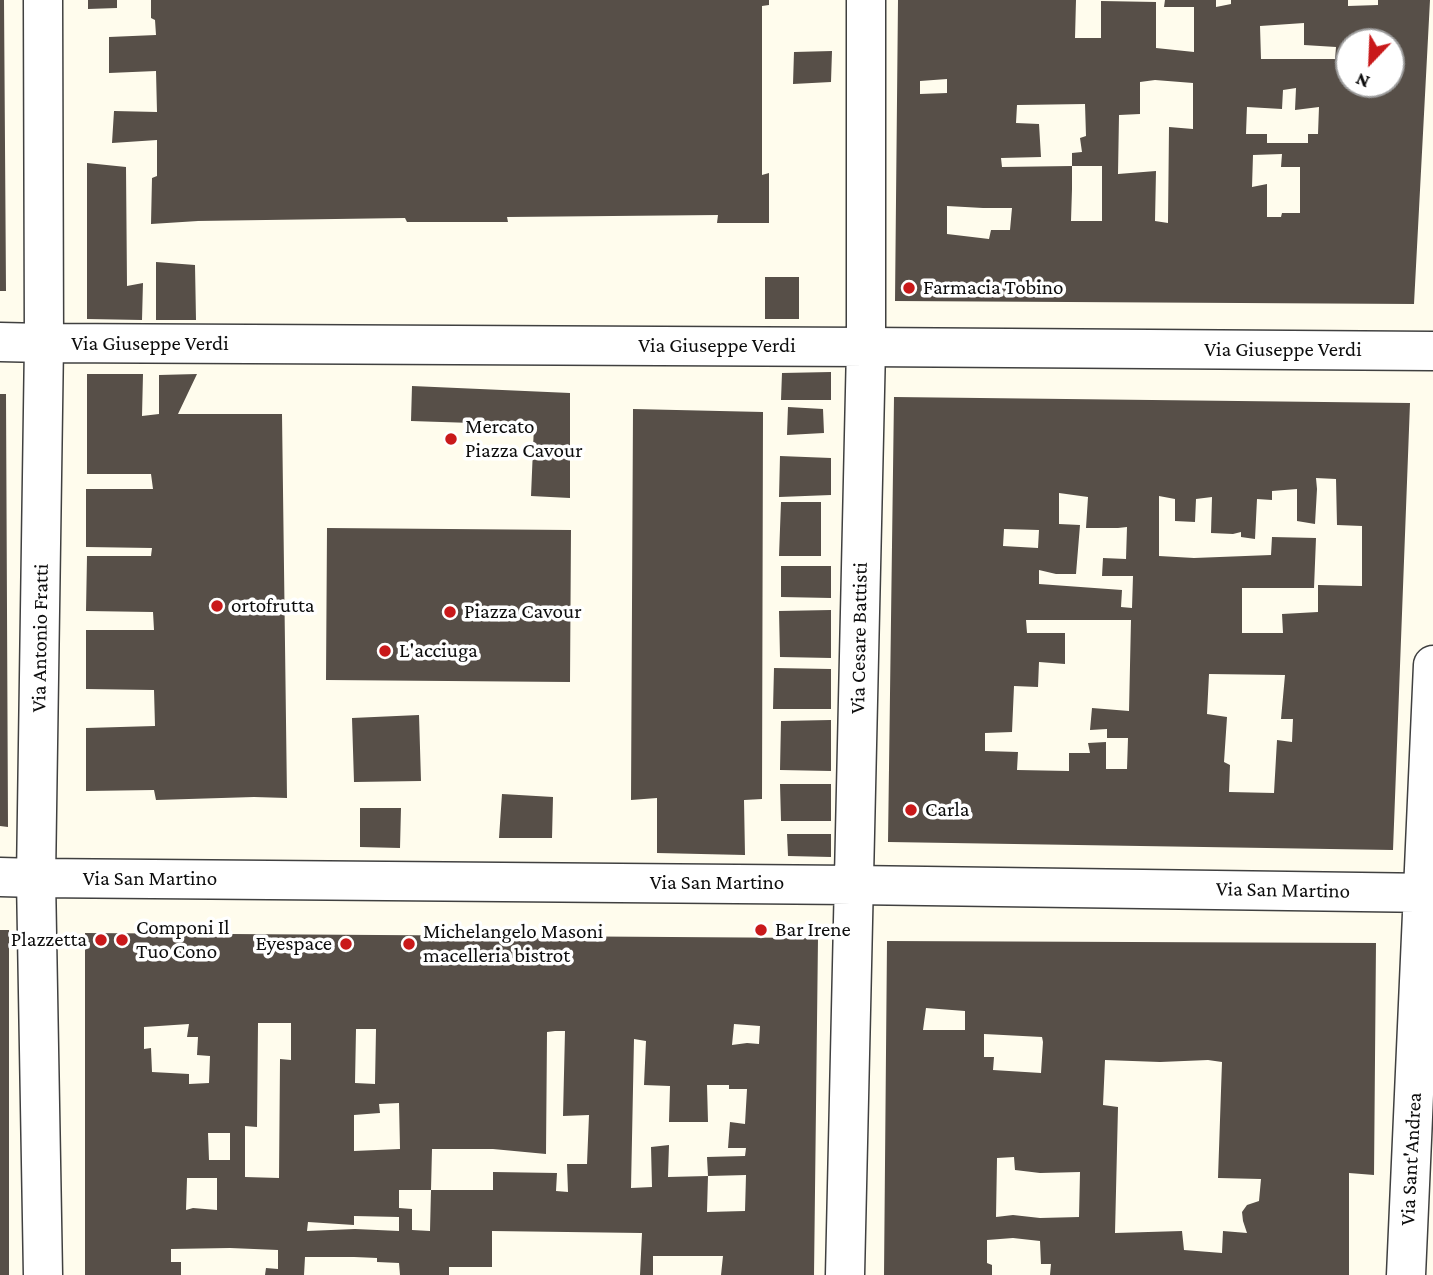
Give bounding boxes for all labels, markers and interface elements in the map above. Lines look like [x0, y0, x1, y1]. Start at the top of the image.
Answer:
north arrow [1335, 28, 1405, 98]
text: N [1352, 69, 1372, 93]
place label: Farmacia Tobino [923, 275, 1064, 301]
marker: Farmacia Tobino [901, 280, 917, 296]
street label: Via Giuseppe Verdi [71, 331, 229, 357]
street label: Via Giuseppe Verdi [638, 333, 796, 359]
street label: Via Giuseppe Verdi [1204, 337, 1362, 363]
place label: Mercato Piazza Cavour [465, 414, 583, 464]
marker: Mercato Piazza Cavour [443, 431, 459, 447]
street label: Via Cesare Battisti [845, 562, 873, 714]
street label: Via Antonio Fratti [26, 563, 54, 713]
place label: ortofrutta [231, 593, 314, 619]
marker: ortofrutta [209, 598, 225, 614]
place label: Piazza Cavour [464, 599, 582, 625]
marker: Piazza Cavour [442, 604, 458, 620]
place label: L'acciuga [399, 638, 478, 664]
marker: L'acciuga [377, 643, 393, 659]
place label: Carla [925, 797, 970, 823]
marker: Carla [903, 802, 919, 818]
street label: Via San Martino [83, 866, 217, 892]
street label: Via San Martino [650, 870, 784, 896]
street label: Via San Martino [1216, 876, 1350, 904]
place label: Componi Il Tuo Cono [136, 915, 230, 965]
place label: Bar Irene [775, 917, 851, 943]
place label: Michelangelo Masoni macelleria bistrot [423, 919, 603, 969]
marker: Bar Irene [753, 922, 769, 938]
place label: Plazzetta [11, 927, 87, 953]
place label: Eyespace [256, 931, 332, 957]
marker: Plazzetta [93, 932, 109, 948]
marker: Componi Il Tuo Cono [114, 932, 130, 948]
marker: Eyespace [338, 936, 354, 952]
marker: Michelangelo Masoni macelleria bistrot [401, 936, 417, 952]
street label: Via Sant'Andrea [1395, 1092, 1427, 1226]

